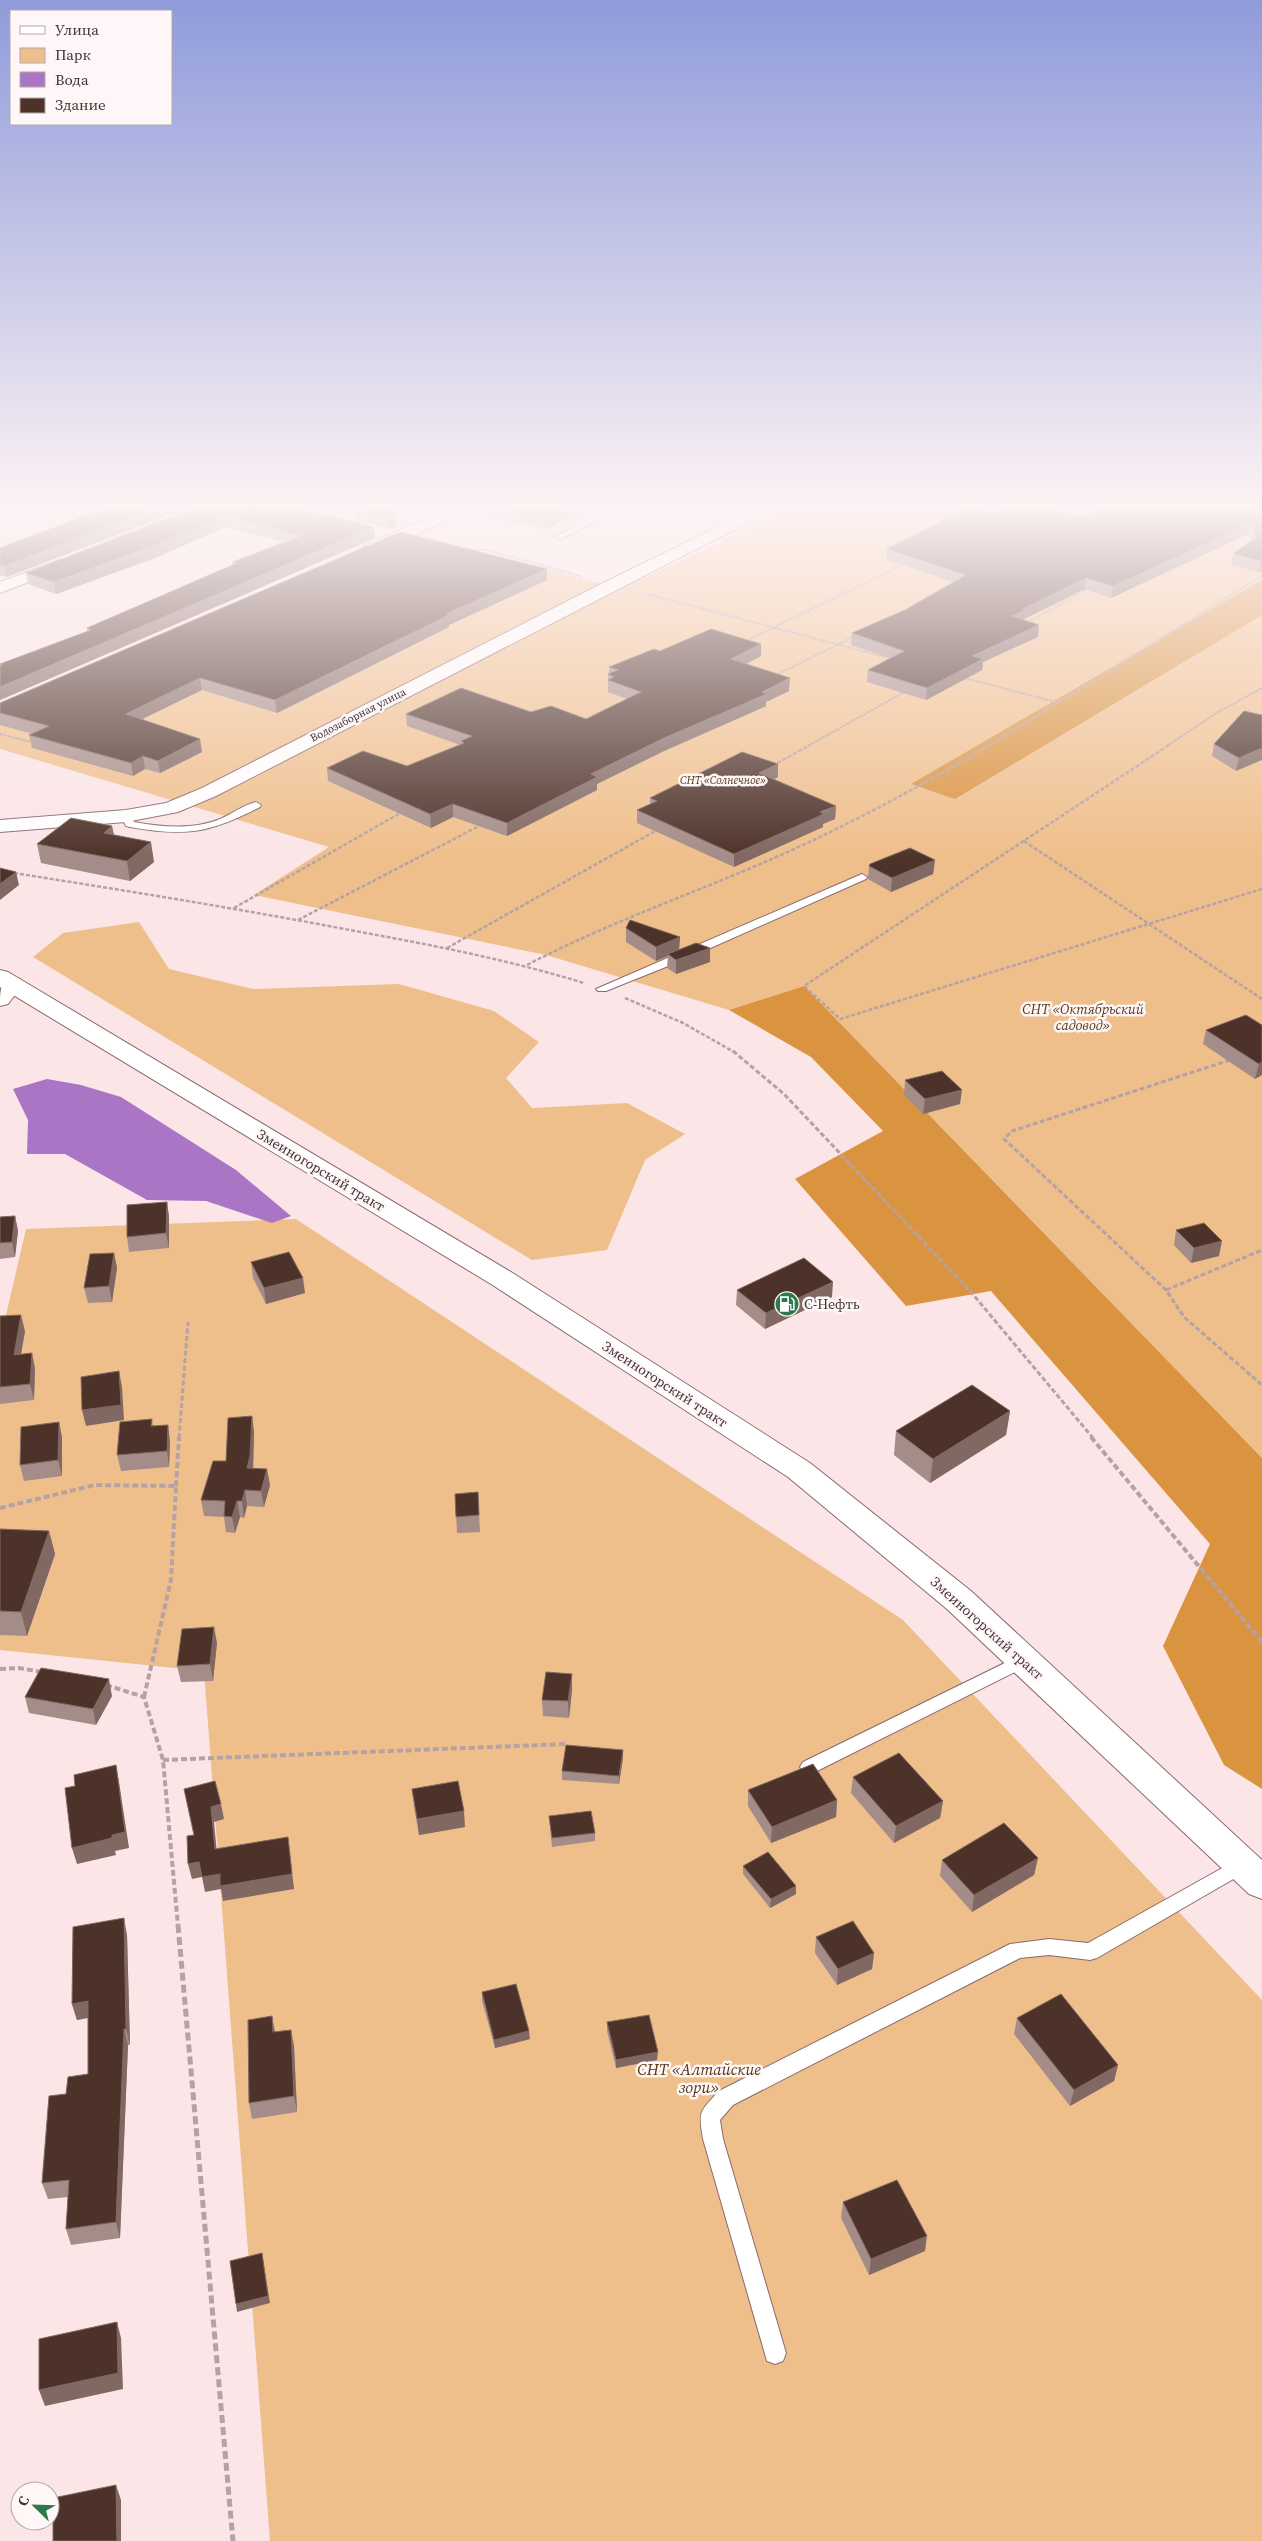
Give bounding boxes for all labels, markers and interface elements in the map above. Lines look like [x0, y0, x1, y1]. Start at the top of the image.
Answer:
legend [10, 10, 172, 125]
text: Улица [55, 19, 99, 40]
text: Парк [55, 44, 91, 65]
text: Вода [55, 69, 89, 90]
text: Здание [55, 94, 106, 115]
street label: Водозаборная улица [308, 684, 409, 746]
park label: СНТ «Солнечное» [680, 773, 766, 788]
park label: СНТ «Октябрьский садовод» [1022, 999, 1144, 1035]
street label: Змеиногорский тракт [253, 1124, 389, 1216]
fuel station icon: С-Нефть [774, 1291, 800, 1317]
place label: С-Нефть [804, 1294, 860, 1314]
street label: Змеиногорский тракт [598, 1336, 732, 1432]
street label: Змеиногорский тракт [926, 1572, 1048, 1685]
park label: СНТ «Алтайские зори» [637, 2058, 761, 2098]
north arrow [10, 2481, 60, 2531]
text: С [12, 2493, 34, 2509]

